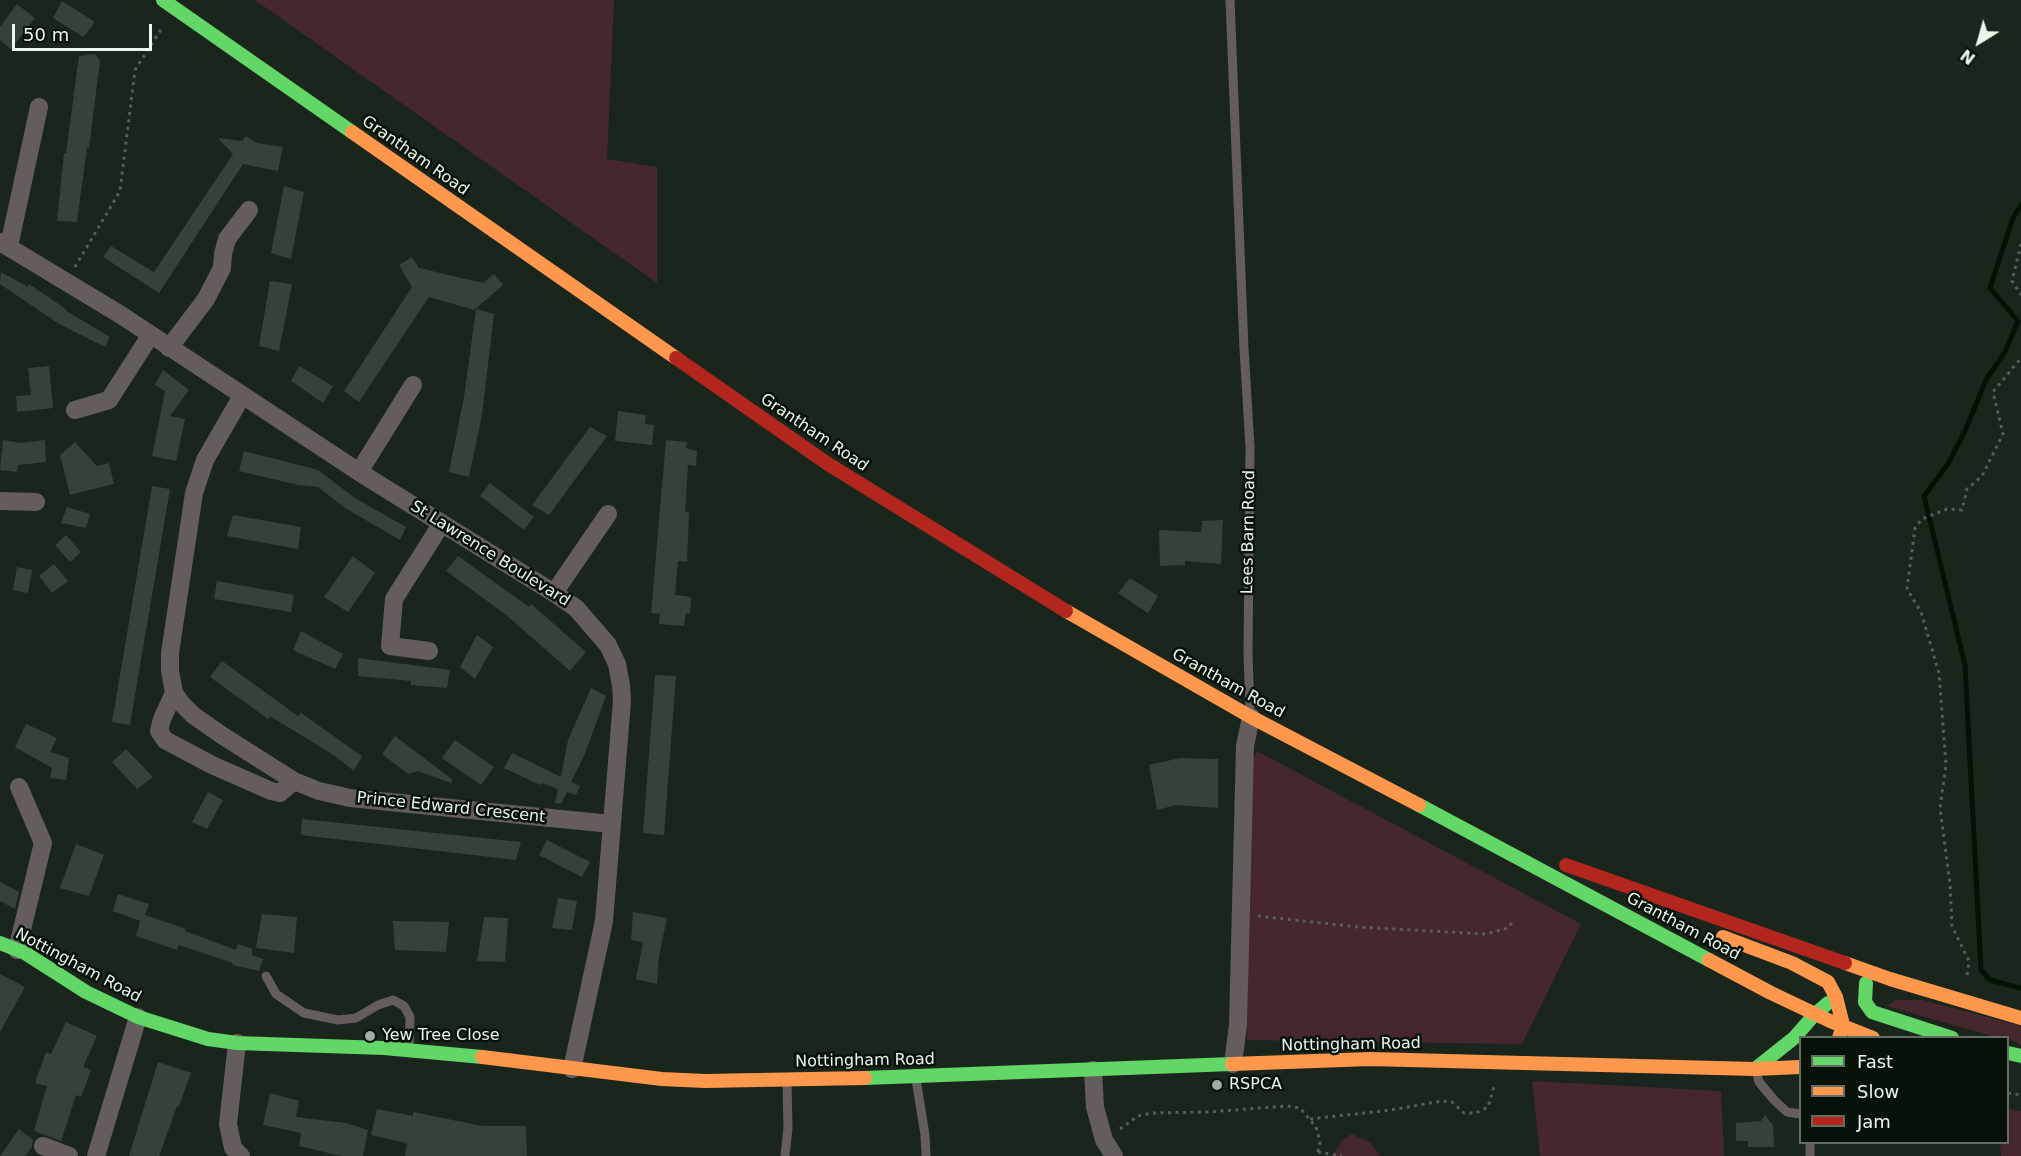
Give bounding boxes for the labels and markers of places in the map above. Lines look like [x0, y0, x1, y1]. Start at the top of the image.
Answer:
place label: Yew Tree Close [382, 1026, 500, 1046]
marker: Yew Tree Close [363, 1029, 377, 1043]
place label: RSPCA [1229, 1075, 1282, 1095]
marker: RSPCA [1210, 1078, 1224, 1092]

